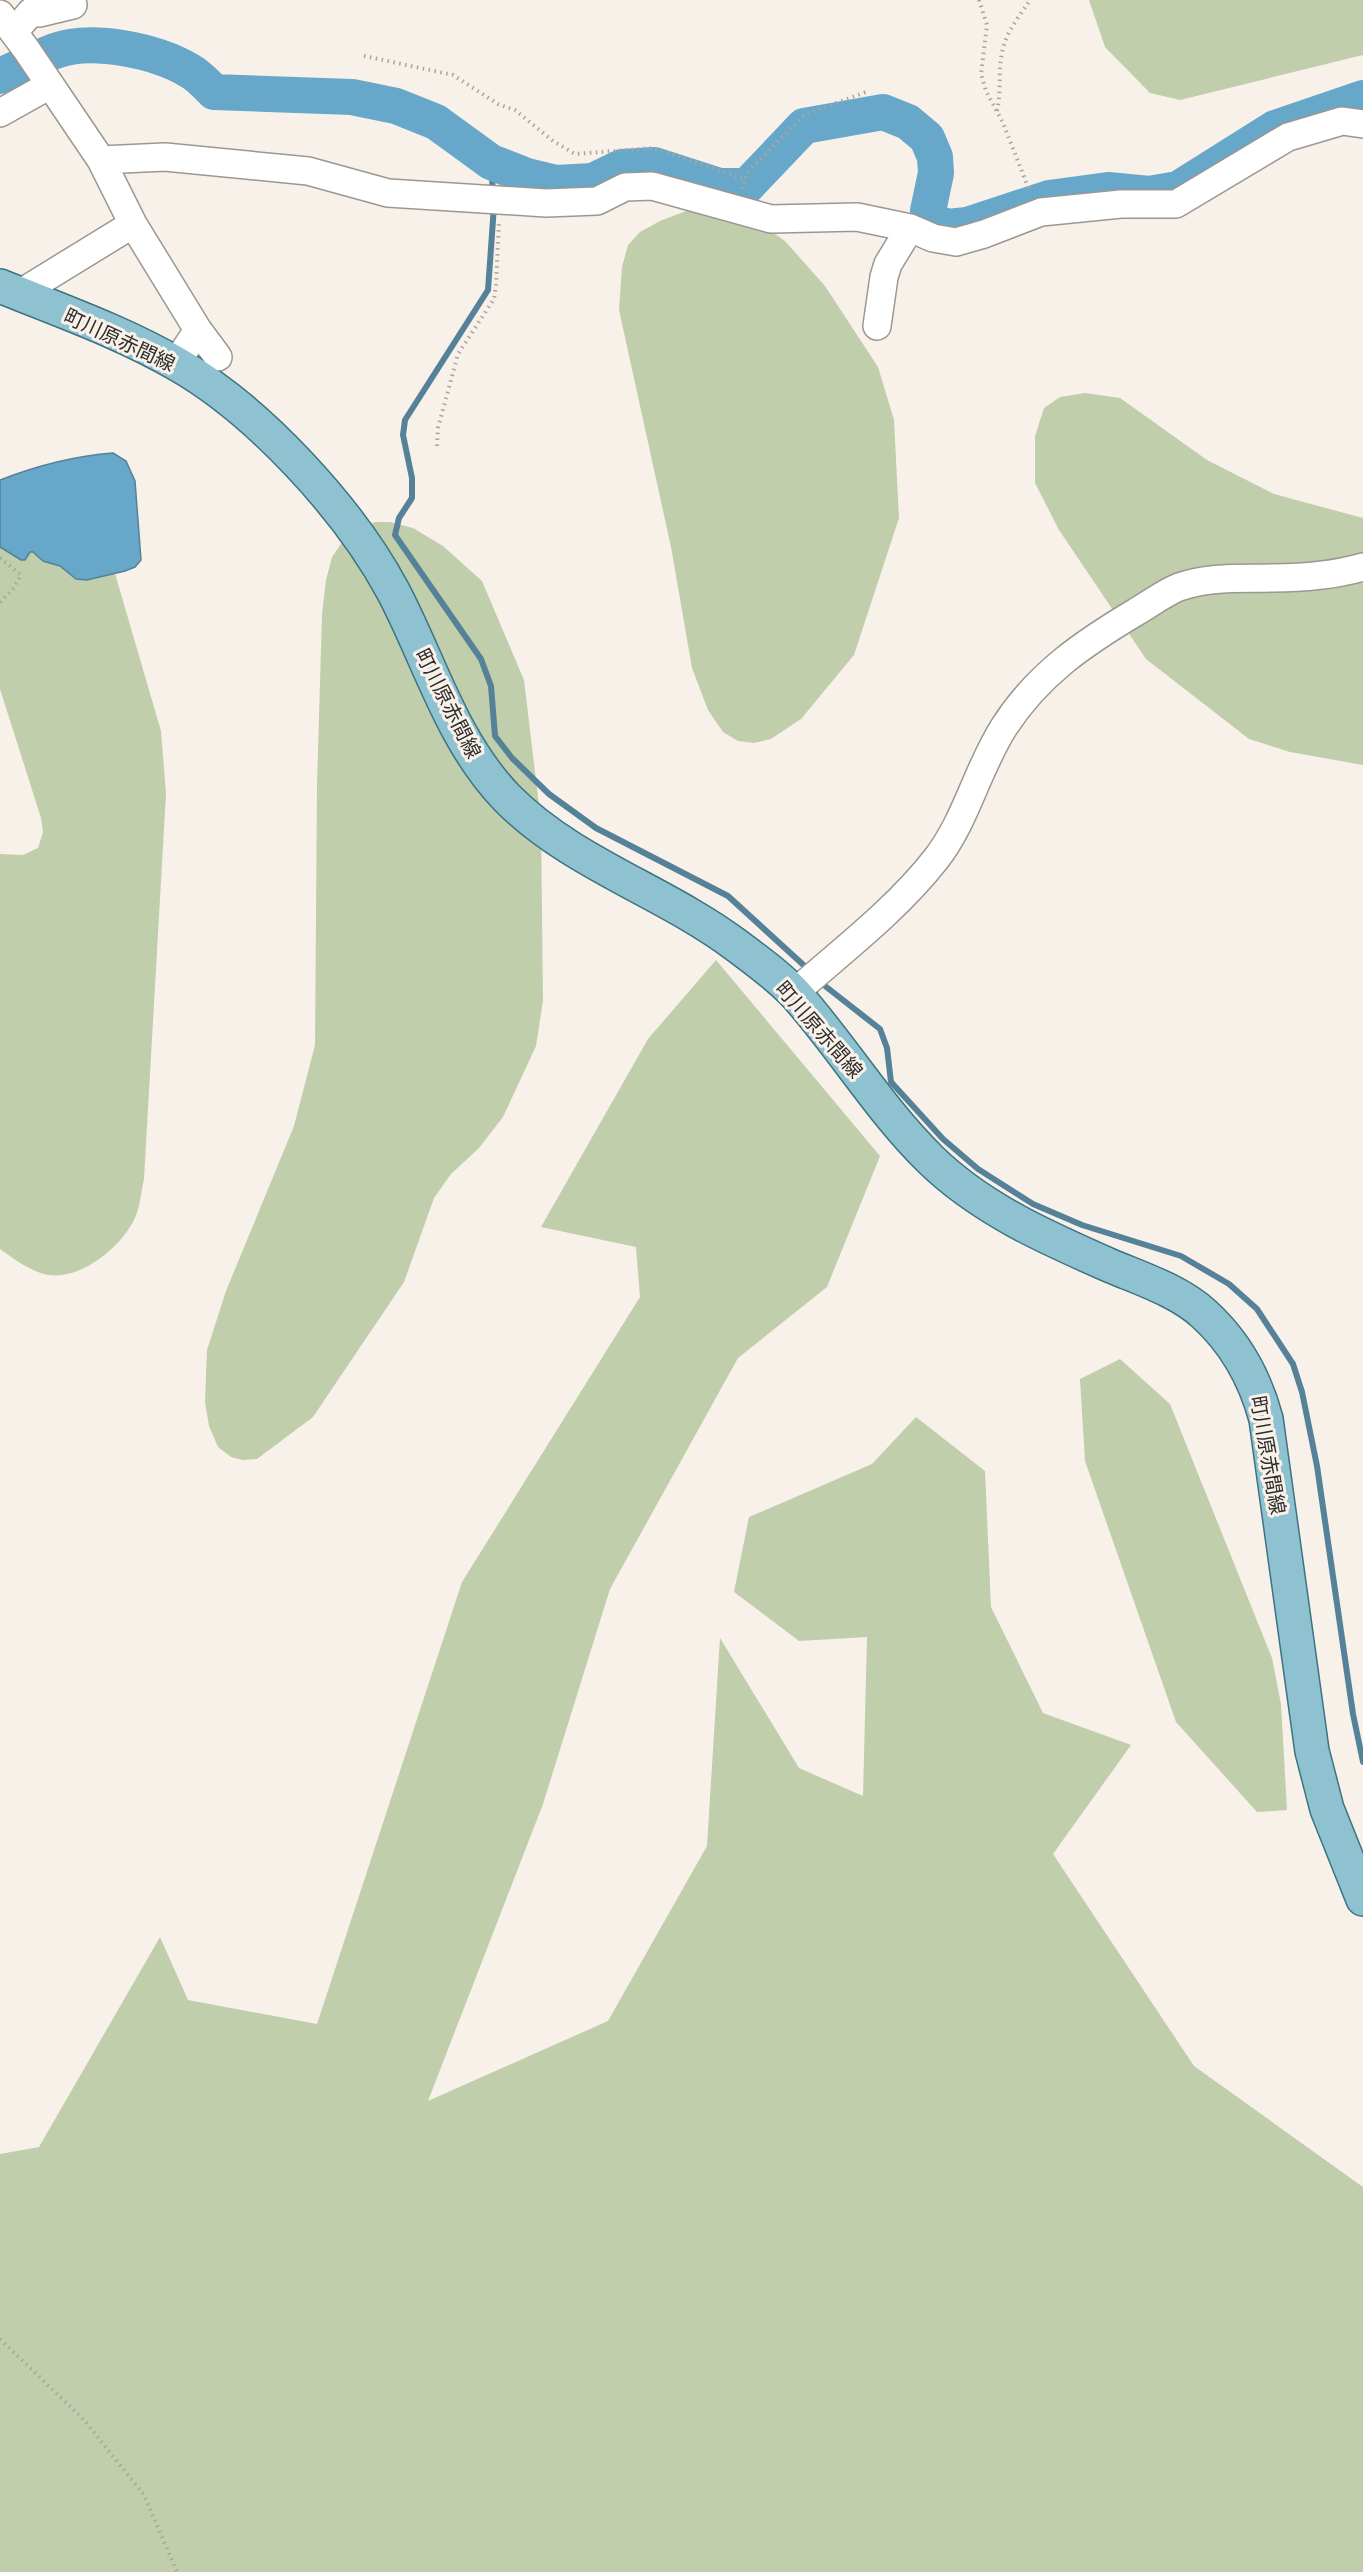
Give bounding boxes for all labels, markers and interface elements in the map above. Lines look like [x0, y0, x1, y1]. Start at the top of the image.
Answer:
street label: 町川原赤間線 [61, 303, 179, 375]
street label: 町川原赤間線 [411, 644, 487, 762]
street label: 町川原赤間線 [772, 976, 868, 1082]
street label: 町川原赤間線 [1247, 1394, 1291, 1516]

